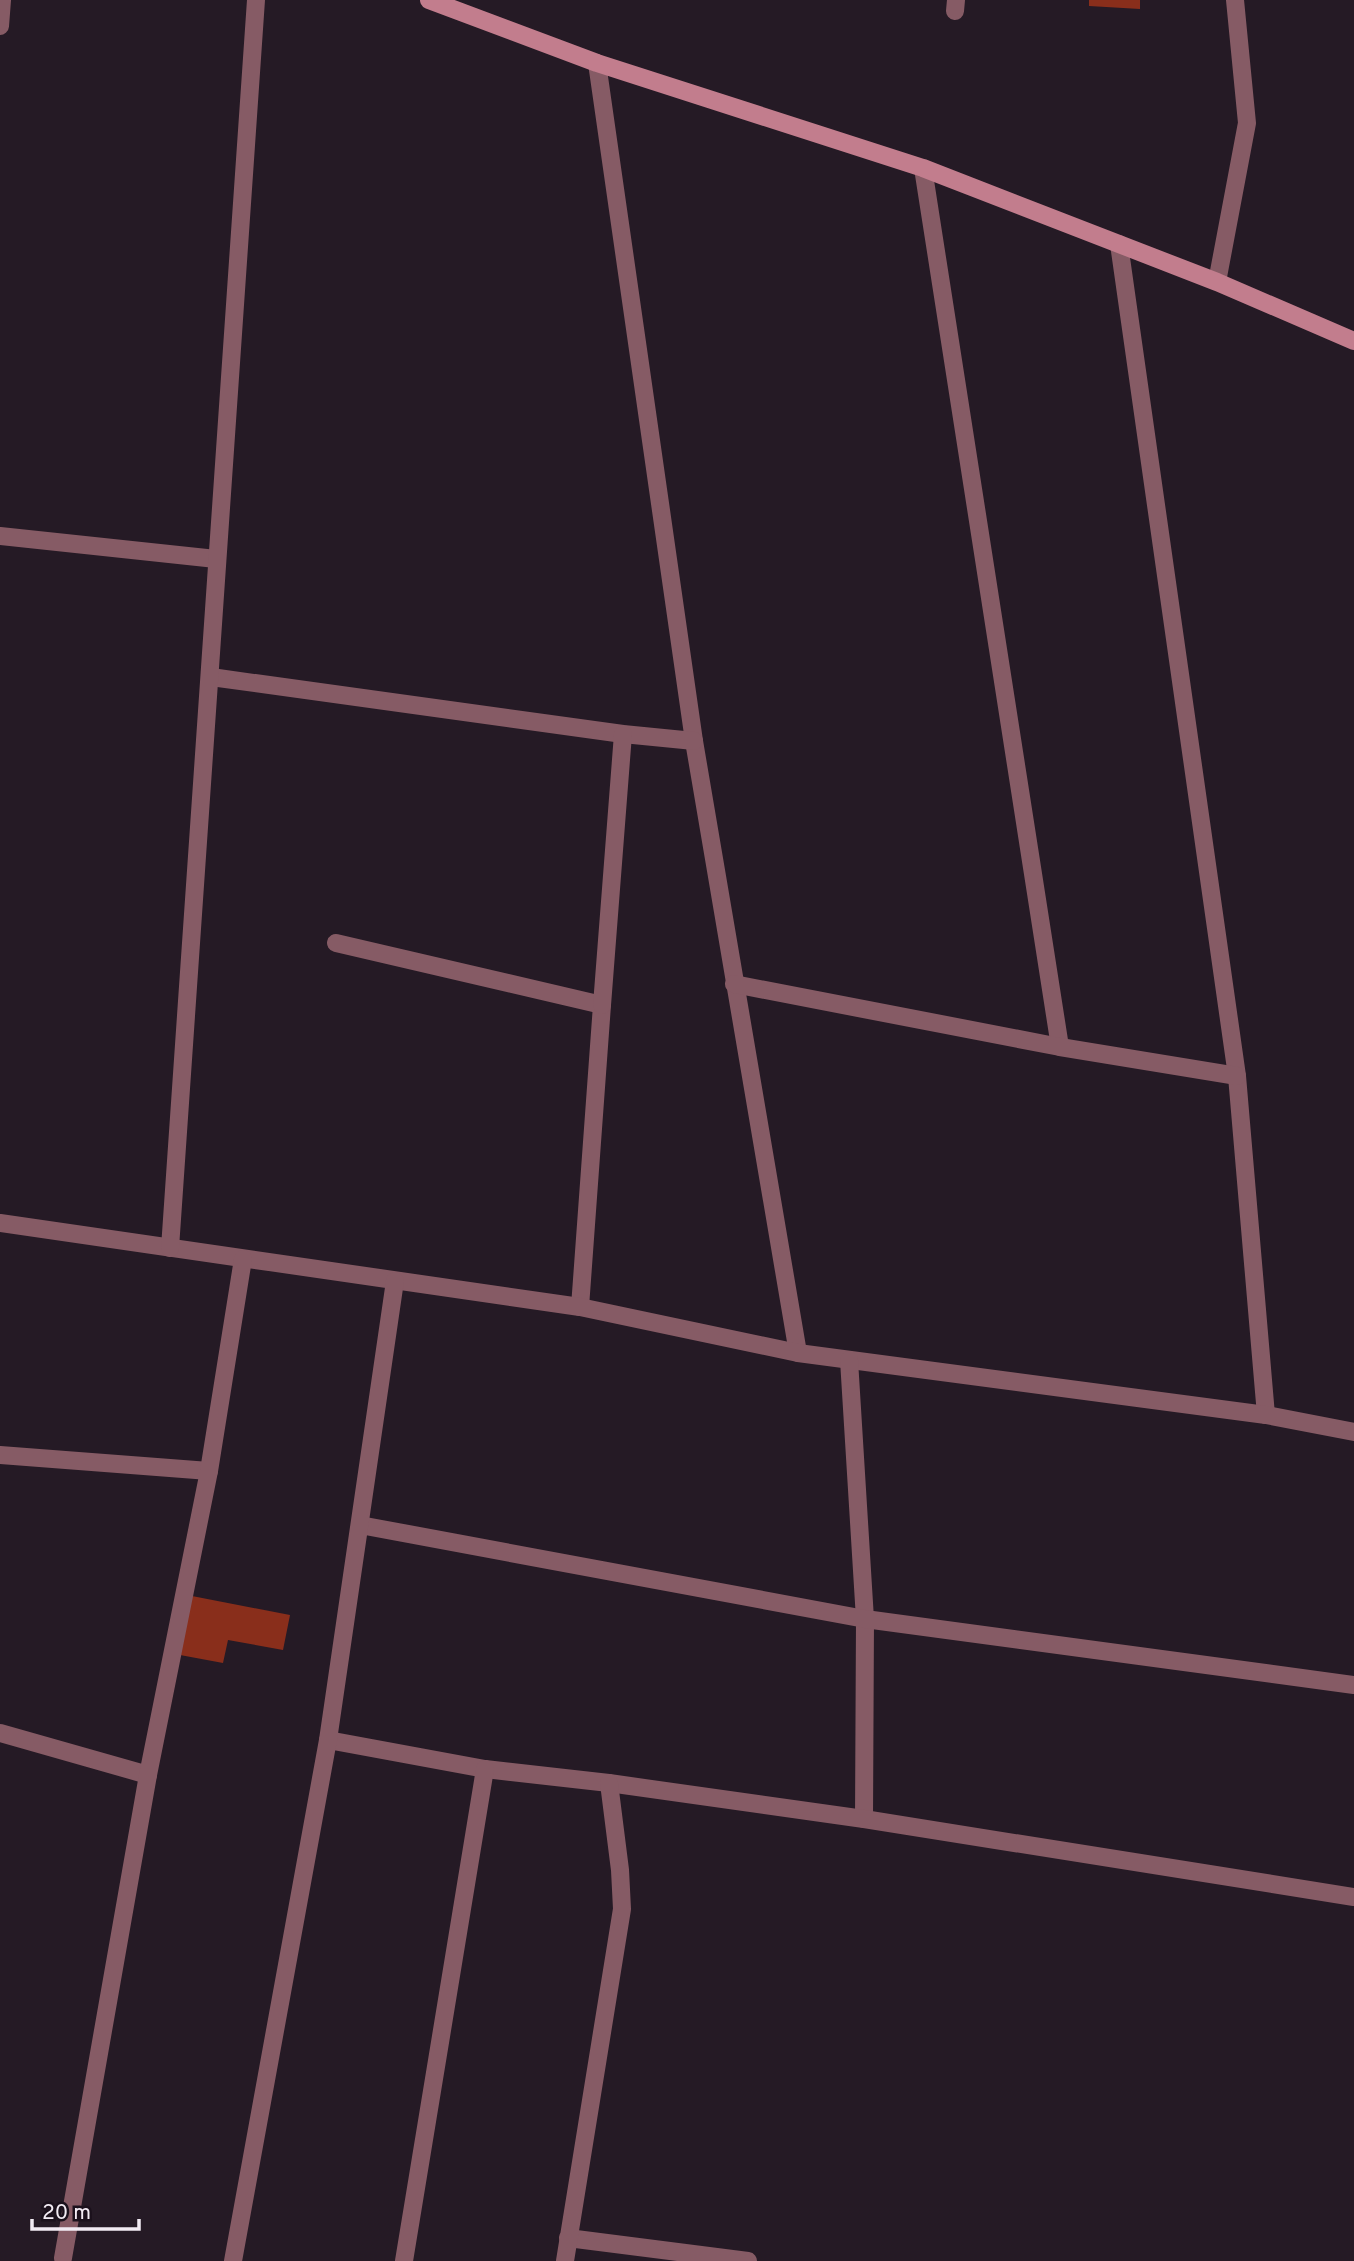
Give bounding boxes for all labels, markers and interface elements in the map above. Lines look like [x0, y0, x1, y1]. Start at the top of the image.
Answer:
scale bar [32, 2188, 138, 2232]
text: 20 m [42, 2200, 91, 2227]

